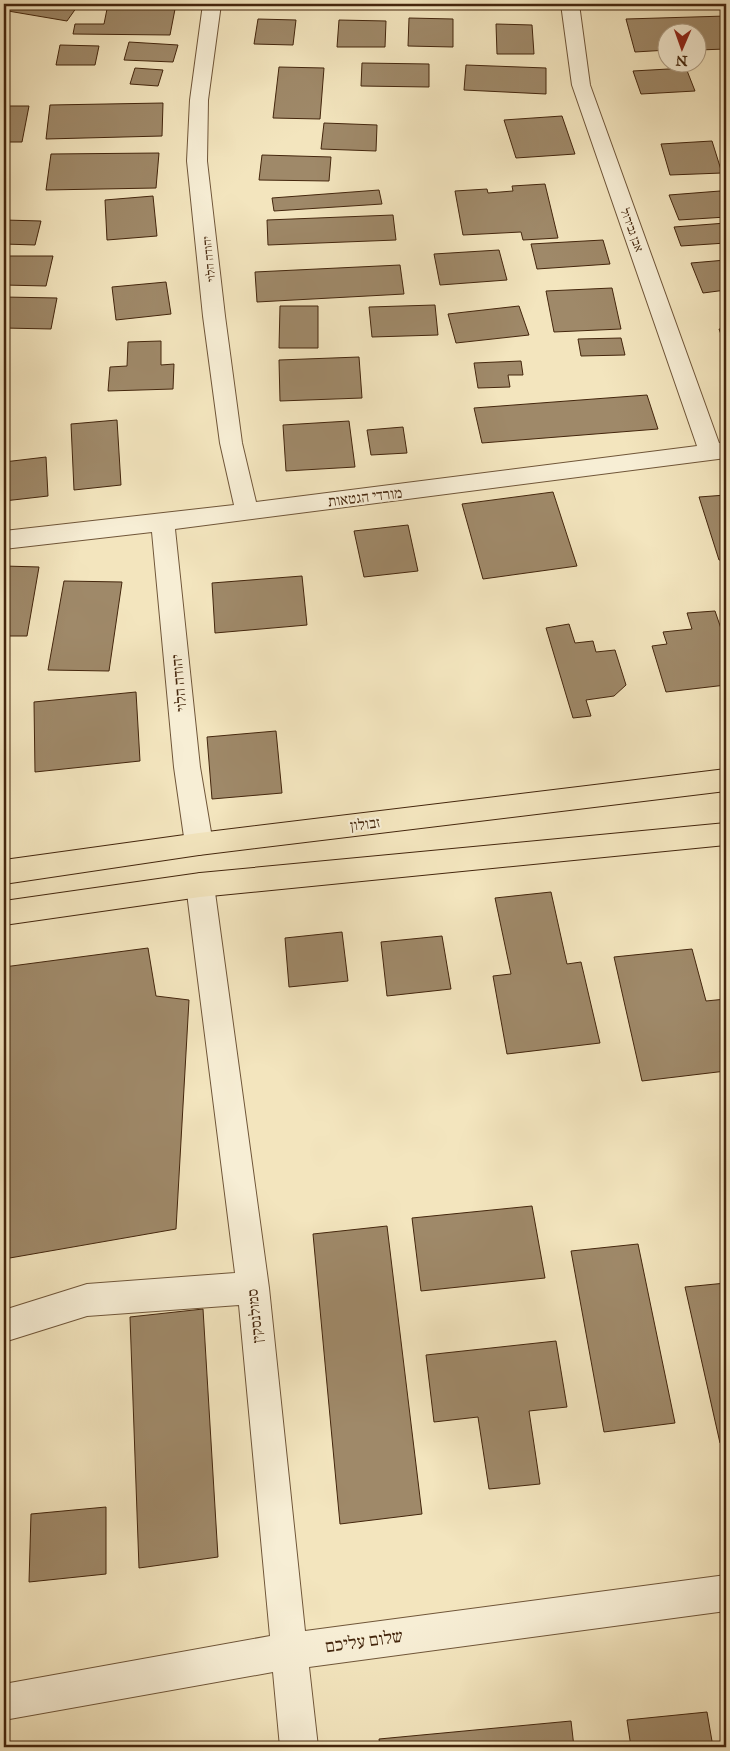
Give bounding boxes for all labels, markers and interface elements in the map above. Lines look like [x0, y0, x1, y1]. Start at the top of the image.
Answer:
north arrow [658, 22, 708, 72]
text: N [675, 52, 688, 69]
street label: אבן גבירול [618, 206, 646, 254]
street label: יהודה הלוי [200, 235, 218, 283]
street label: מורדי הגטאות [327, 484, 403, 510]
street label: יהודה הלוי [168, 654, 190, 712]
street label: זבולון [349, 813, 381, 835]
street label: סמולנסקין [243, 1288, 267, 1344]
street label: שלום עליכם [324, 1625, 404, 1657]

